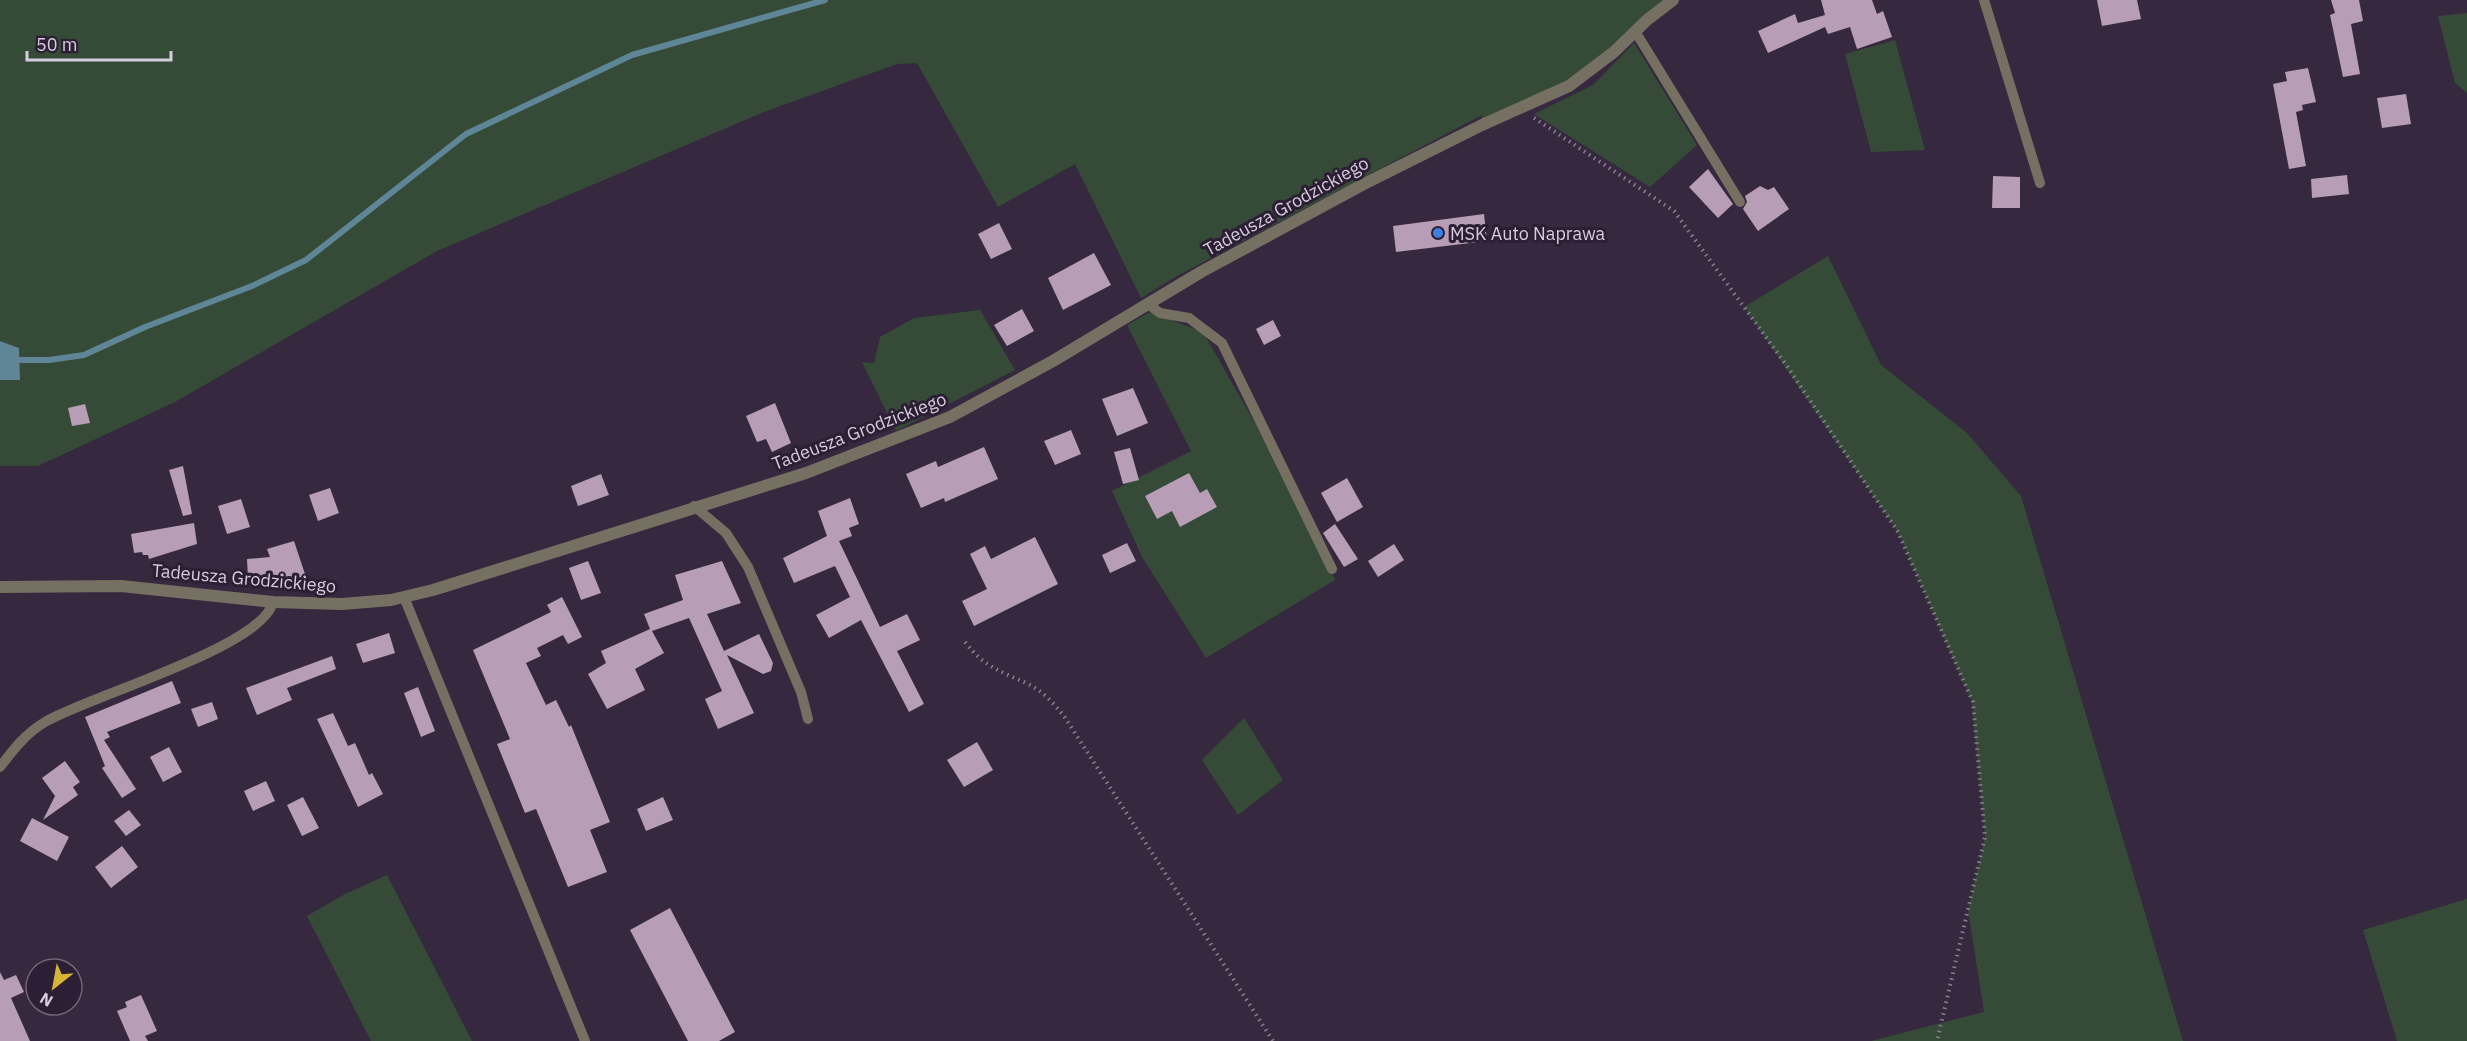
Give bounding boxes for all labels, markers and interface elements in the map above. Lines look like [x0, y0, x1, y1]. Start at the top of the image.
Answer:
scale bar [27, 24, 171, 62]
text: 50 m [36, 33, 78, 56]
street label: Tadeusza Grodzickiego [1200, 151, 1372, 261]
place label: MSK Auto Naprawa [1450, 222, 1606, 245]
marker: MSK Auto Naprawa [1431, 226, 1445, 240]
street label: Tadeusza Grodzickiego [769, 387, 949, 475]
street label: Tadeusza Grodzickiego [151, 558, 337, 598]
north arrow [24, 957, 84, 1017]
text: N [36, 988, 56, 1011]

